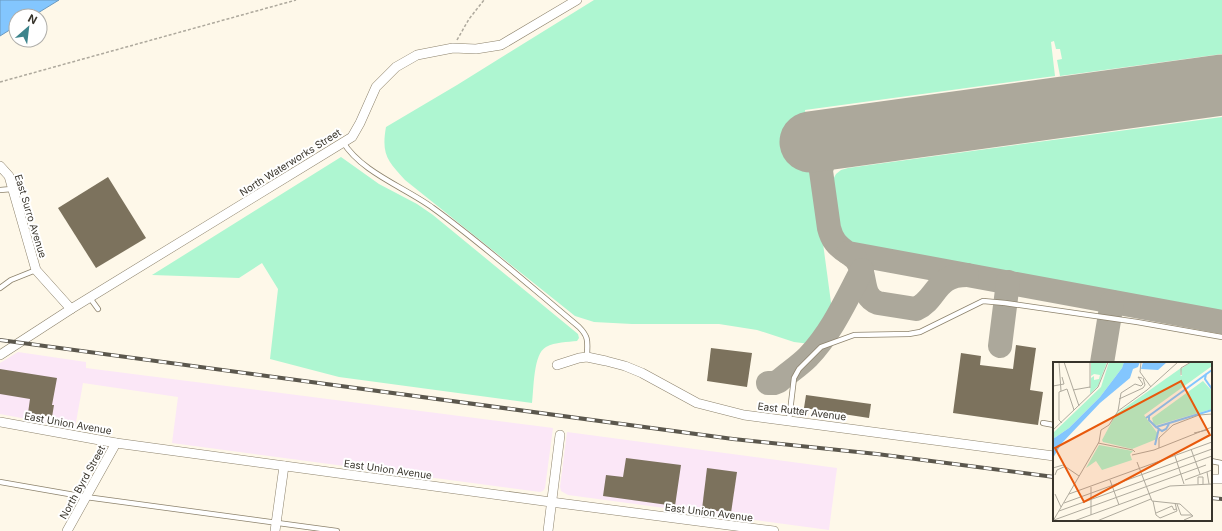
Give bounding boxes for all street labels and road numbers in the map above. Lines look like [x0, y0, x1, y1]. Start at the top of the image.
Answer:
street label: North Waterworks Street [237, 126, 343, 198]
street label: East Surro Avenue [13, 173, 49, 259]
street label: East Rutter Avenue [757, 400, 847, 422]
street label: East Union Avenue [23, 409, 113, 437]
street label: North Byrd Street [57, 442, 108, 521]
street label: East Union Avenue [343, 457, 433, 481]
street label: East Union Avenue [664, 501, 754, 523]

